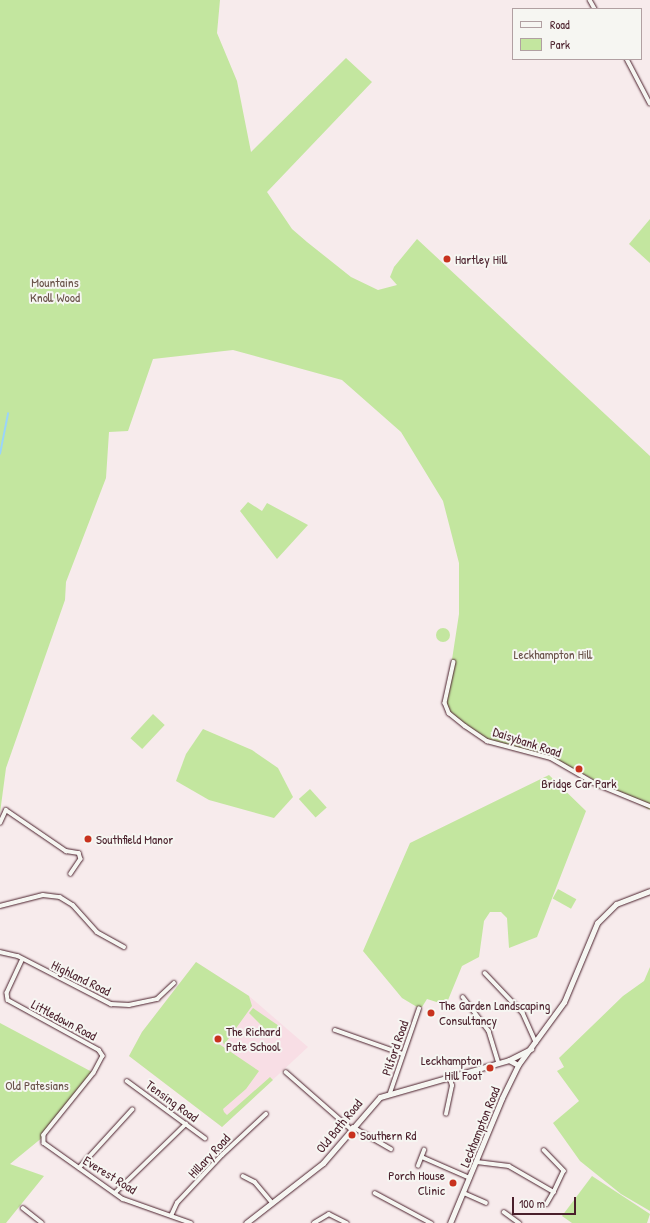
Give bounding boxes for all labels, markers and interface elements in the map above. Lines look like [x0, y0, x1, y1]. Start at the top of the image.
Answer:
legend [512, 8, 642, 60]
text: Road [550, 16, 570, 33]
text: Park [550, 36, 570, 53]
place label: Hartley Hill [455, 251, 507, 267]
marker: Hartley Hill [442, 254, 452, 264]
park label: Mountains Knoll Wood [30, 275, 80, 306]
park label: Leckhampton Hill [514, 646, 592, 662]
street label: Daisybank Road [491, 724, 563, 760]
marker: Bridge Car Park [574, 764, 584, 774]
place label: Bridge Car Park [541, 775, 617, 791]
place label: Southfield Manor [96, 831, 173, 847]
marker: Southfield Manor [83, 834, 93, 844]
street label: Highland Road [49, 957, 113, 999]
street label: Littledown Road [29, 996, 99, 1044]
place label: The Garden Landscaping Consultancy [439, 998, 550, 1029]
marker: The Garden Landscaping Consultancy [426, 1008, 436, 1018]
street label: Pilford Road [378, 1019, 412, 1077]
place label: The Richard Pate School [226, 1024, 280, 1055]
marker: The Richard Pate School [213, 1034, 223, 1044]
place label: Leckhampton Hill Foot [421, 1053, 482, 1084]
marker: Leckhampton Hill Foot [485, 1063, 495, 1073]
park label: Old Patesians [5, 1077, 69, 1093]
street label: Tensing Road [143, 1077, 201, 1125]
street label: Leckhampton Road [457, 1085, 503, 1169]
street label: Old Bath Road [313, 1096, 365, 1156]
place label: Southern Rd [360, 1127, 416, 1143]
marker: Southern Rd [347, 1130, 357, 1140]
street label: Hillary Road [185, 1131, 233, 1181]
street label: Everest Road [80, 1152, 140, 1198]
place label: Porch House Clinic [388, 1168, 445, 1199]
marker: Porch House Clinic [448, 1178, 458, 1188]
scale bar [514, 1189, 578, 1215]
text: 100 m [519, 1195, 545, 1212]

